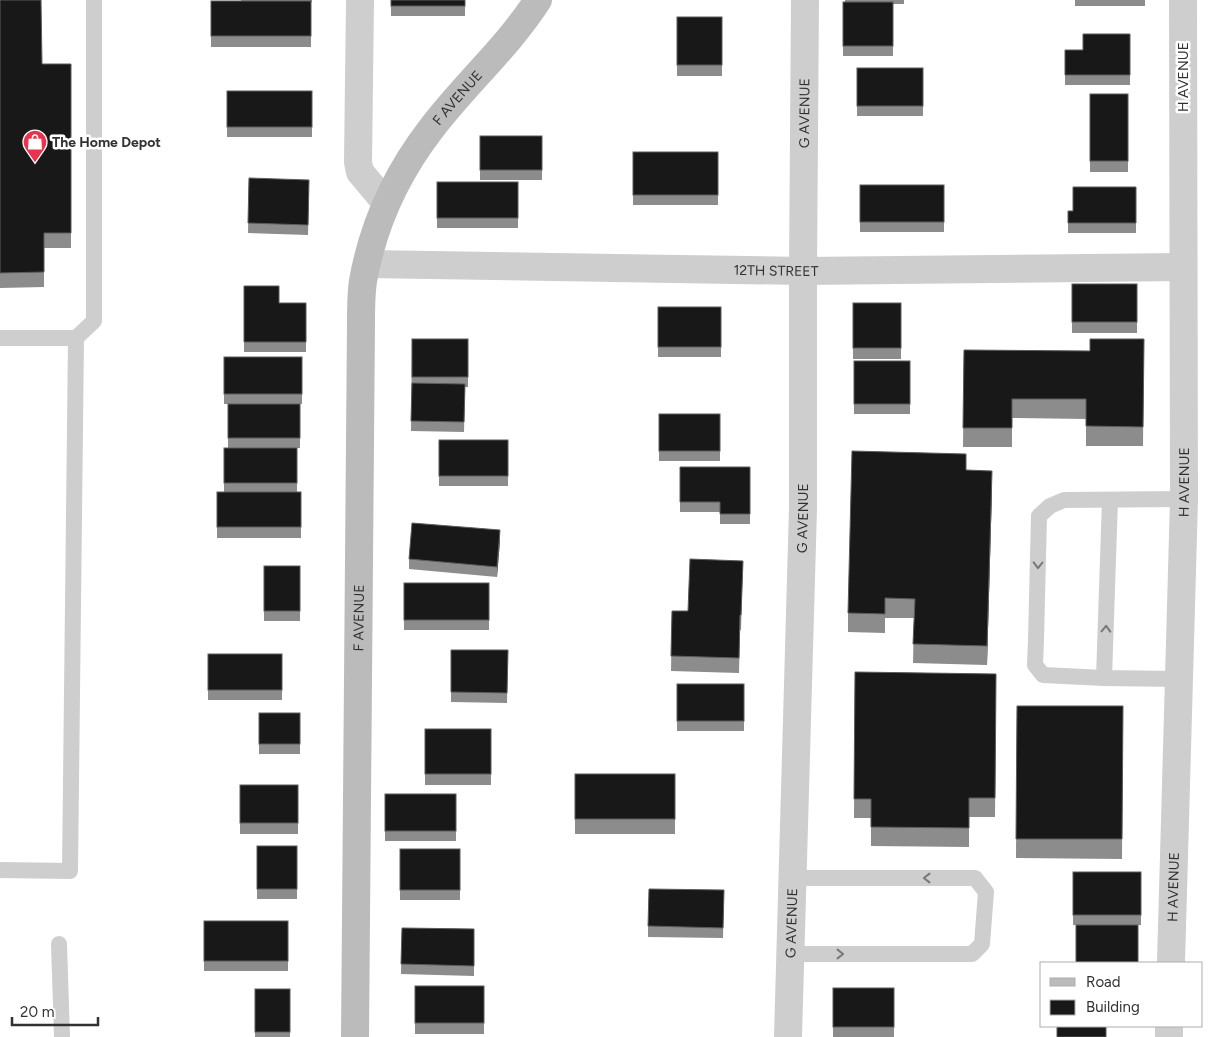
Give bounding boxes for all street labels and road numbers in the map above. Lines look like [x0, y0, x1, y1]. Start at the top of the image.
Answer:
street label: H AVENUE [1175, 42, 1192, 112]
street label: F AVENUE [429, 67, 486, 129]
street label: G AVENUE [796, 78, 813, 148]
street label: 12TH STREET [733, 262, 819, 280]
street label: H AVENUE [1175, 447, 1193, 517]
street label: G AVENUE [794, 483, 812, 553]
street label: F AVENUE [350, 584, 368, 652]
street label: H AVENUE [1164, 852, 1183, 922]
street label: G AVENUE [782, 888, 801, 958]

